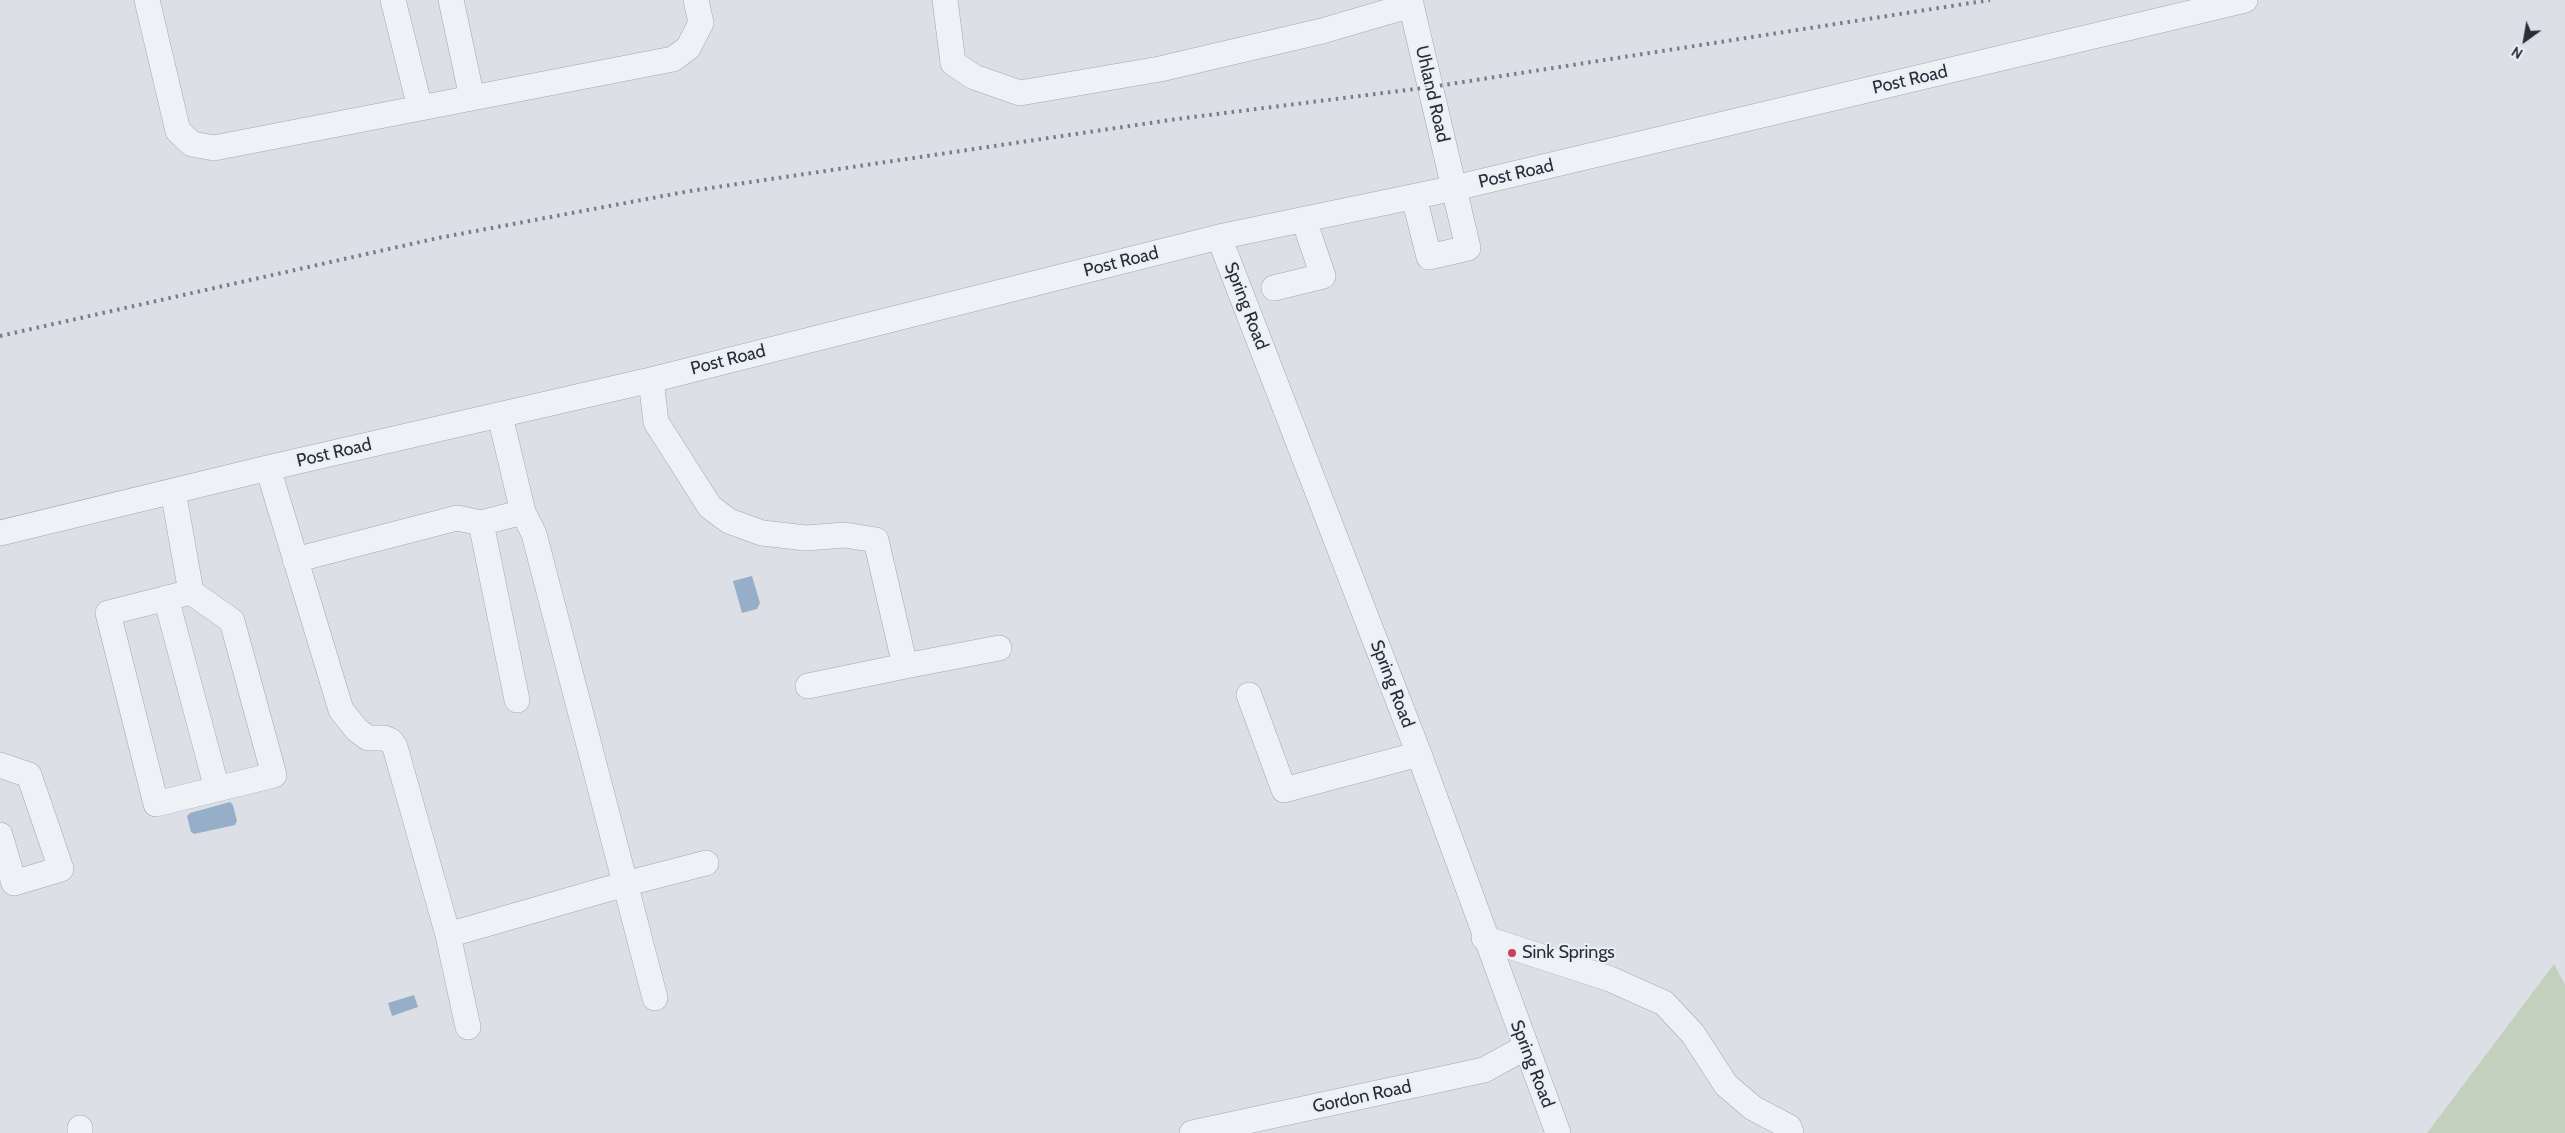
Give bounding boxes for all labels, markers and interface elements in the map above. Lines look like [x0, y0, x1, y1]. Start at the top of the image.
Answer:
north arrow [2500, 15, 2550, 65]
text: N [2508, 42, 2526, 63]
street label: Uhland Road [1410, 44, 1454, 144]
street label: Post Road [1870, 61, 1950, 99]
street label: Post Road [1476, 155, 1556, 193]
street label: Post Road [1081, 242, 1161, 282]
street label: Spring Road [1219, 259, 1273, 353]
street label: Post Road [688, 340, 768, 380]
street label: Post Road [294, 434, 374, 472]
street label: Spring Road [1365, 637, 1419, 731]
place label: Sink Springs [1522, 942, 1615, 964]
marker: Sink Springs [1506, 947, 1518, 959]
street label: Spring Road [1505, 1017, 1559, 1111]
street label: Gordon Road [1311, 1076, 1413, 1118]

